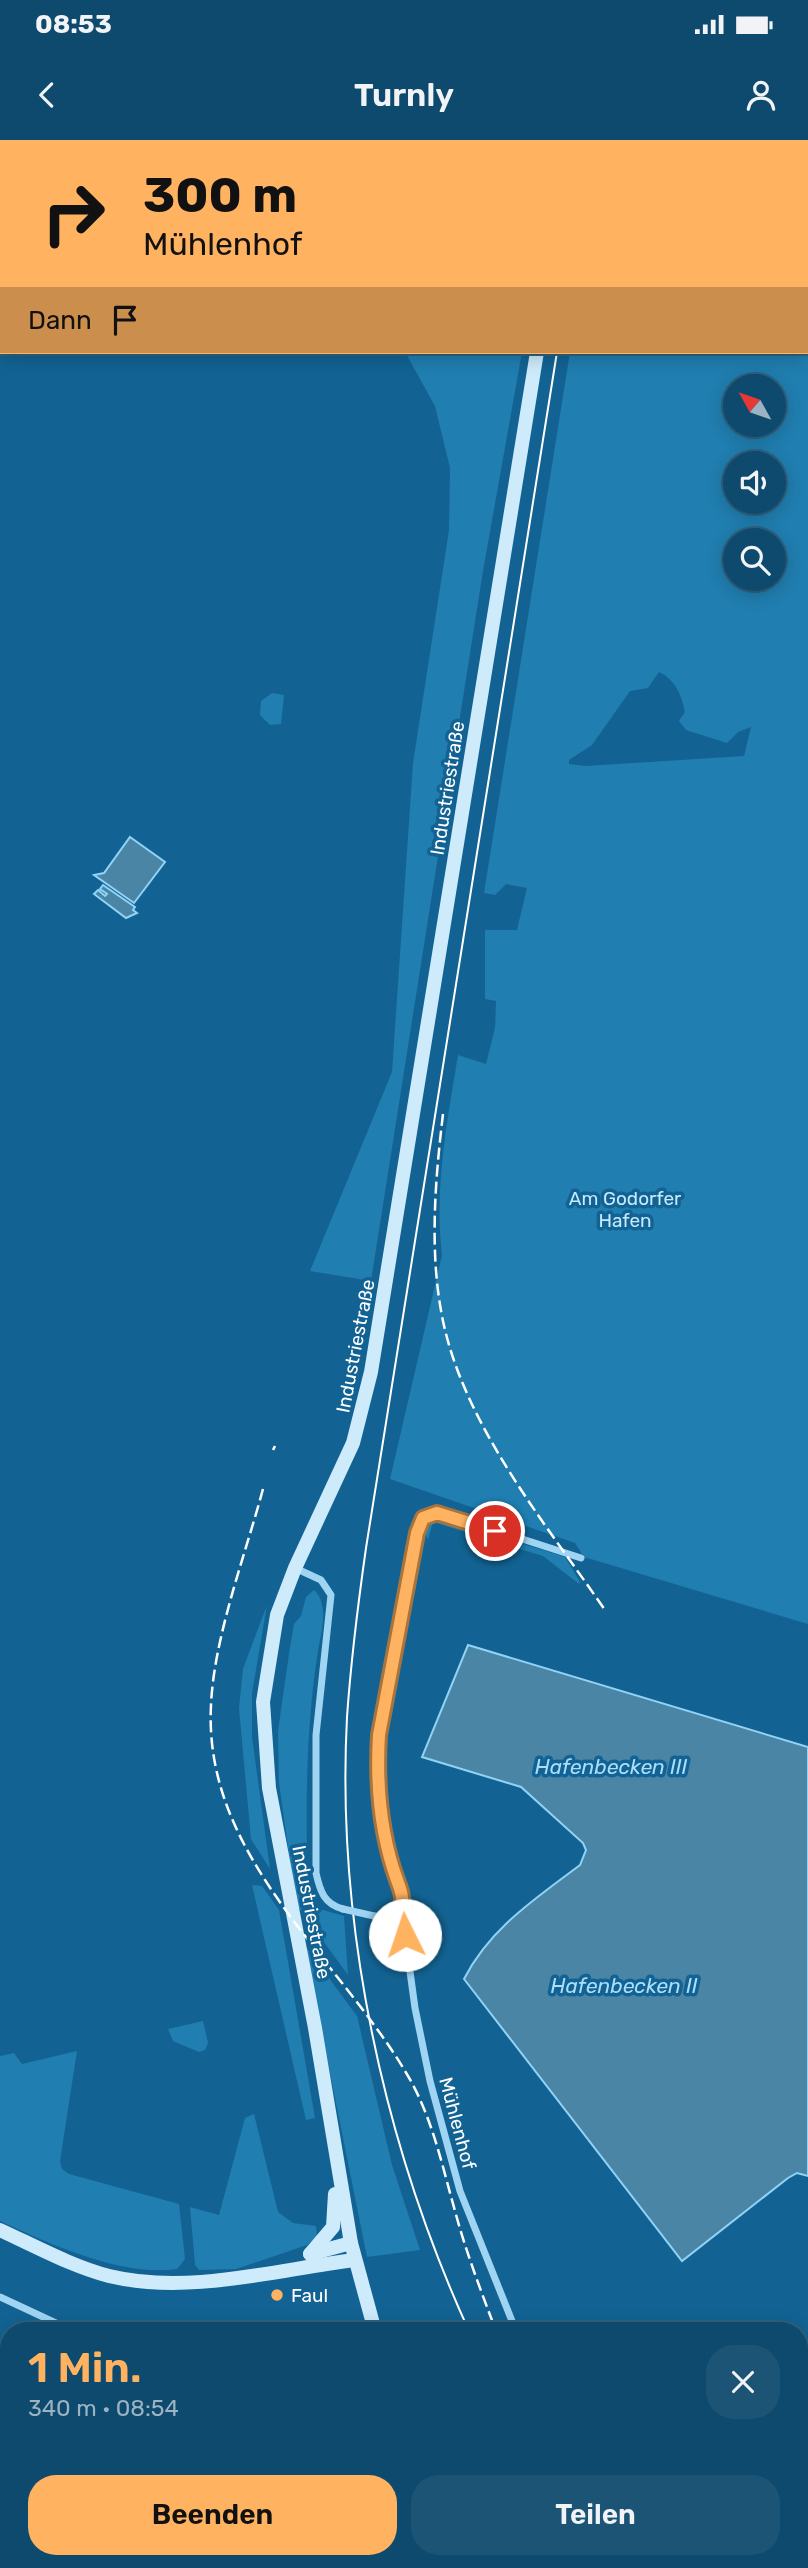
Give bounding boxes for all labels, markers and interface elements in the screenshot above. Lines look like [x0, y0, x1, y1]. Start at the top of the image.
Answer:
text: 08:53 [35, 9, 112, 40]
icon: back [28, 76, 66, 114]
text: Turnly [354, 76, 454, 114]
icon: person [742, 76, 780, 114]
text: 300 m [143, 166, 297, 224]
icon: right [28, 168, 119, 259]
text: Mühlenhof [143, 225, 302, 263]
icon: arrive [106, 301, 144, 339]
text: Dann [28, 305, 92, 336]
north arrow [723, 374, 786, 438]
map controls [723, 374, 786, 591]
button: sound [723, 451, 786, 514]
button: search [723, 528, 786, 591]
street label: Industriestraße [426, 719, 469, 857]
park label: Am Godorfer Hafen [569, 1187, 682, 1232]
street label: Industriestraße [331, 1277, 380, 1415]
pin [465, 1501, 525, 1561]
icon: arrive [476, 1512, 514, 1550]
water label: Hafenbecken III [535, 1754, 688, 1779]
street label: Industriestraße [287, 1843, 336, 1981]
position arrow [368, 1898, 442, 1972]
water label: Hafenbecken II [551, 1973, 698, 1998]
street label: Mühlenhof [434, 2074, 481, 2172]
place label: Faul [291, 2284, 328, 2307]
marker: Faul [269, 2287, 285, 2303]
text: 1 Min. [28, 2343, 141, 2393]
button: close [706, 2345, 780, 2419]
text: 340 m · 08:54 [28, 2394, 179, 2422]
button: Beenden [28, 2475, 397, 2555]
button: Teilen [411, 2475, 780, 2555]

